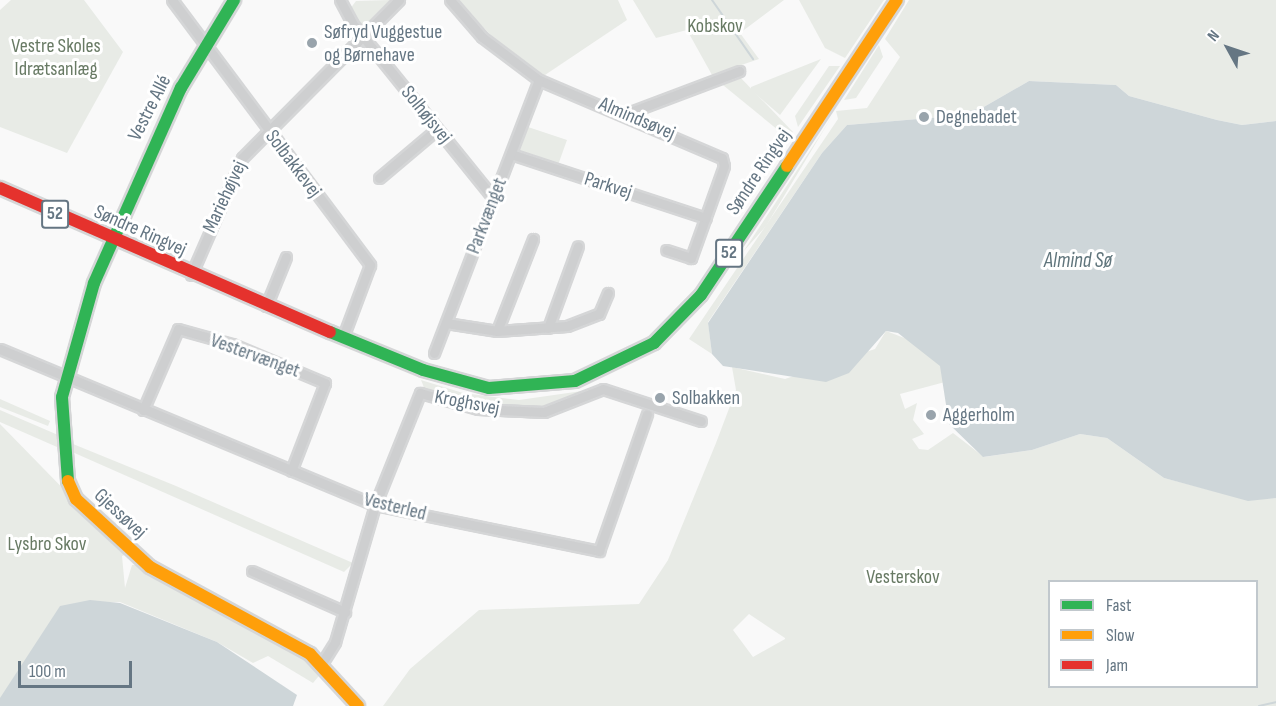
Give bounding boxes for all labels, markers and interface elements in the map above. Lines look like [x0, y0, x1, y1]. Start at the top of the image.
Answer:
park label: Kobskov [687, 14, 743, 38]
north arrow [1198, 18, 1258, 78]
place label: Søfryd Vuggestue og Børnehave [324, 20, 442, 67]
text: N [1204, 27, 1224, 45]
park label: Vestre Skoles Idrætsanlæg [11, 35, 101, 82]
marker: Søfryd Vuggestue og Børnehave [305, 36, 319, 50]
street label: Vestre Allé [123, 71, 177, 145]
street label: Solhøjsvej [395, 81, 457, 149]
street label: Almindsøvej [595, 92, 679, 146]
place label: Degnebadet [936, 105, 1017, 129]
marker: Degnebadet [917, 110, 931, 124]
street label: Søndre Ringvej [721, 124, 797, 220]
street label: Solbakkevej [260, 125, 326, 203]
street label: Mariehøjvej [198, 157, 252, 237]
street label: Parkvej [581, 167, 635, 205]
street label: Parkvænget [462, 175, 512, 257]
road number: 52 [40, 199, 70, 229]
street label: Søndre Ringvej [90, 200, 190, 262]
road number: 52 [714, 238, 744, 268]
water label: Almind Sø [1044, 248, 1112, 274]
street label: Vestervænget [207, 329, 303, 383]
street label: Kroghsvej [433, 385, 501, 421]
place label: Solbakken [672, 386, 740, 410]
marker: Solbakken [653, 391, 667, 405]
place label: Aggerholm [943, 403, 1015, 427]
marker: Aggerholm [924, 408, 938, 422]
street label: Gjessøvej [89, 484, 151, 544]
street label: Vesterled [361, 488, 429, 526]
park label: Lysbro Skov [8, 532, 86, 556]
park label: Vesterskov [866, 565, 940, 589]
legend [1048, 580, 1258, 688]
text: Fast [1106, 595, 1131, 616]
text: Slow [1106, 625, 1135, 646]
scale bar [21, 649, 135, 687]
text: Jam [1106, 655, 1128, 676]
text: 100 m [29, 661, 66, 682]

